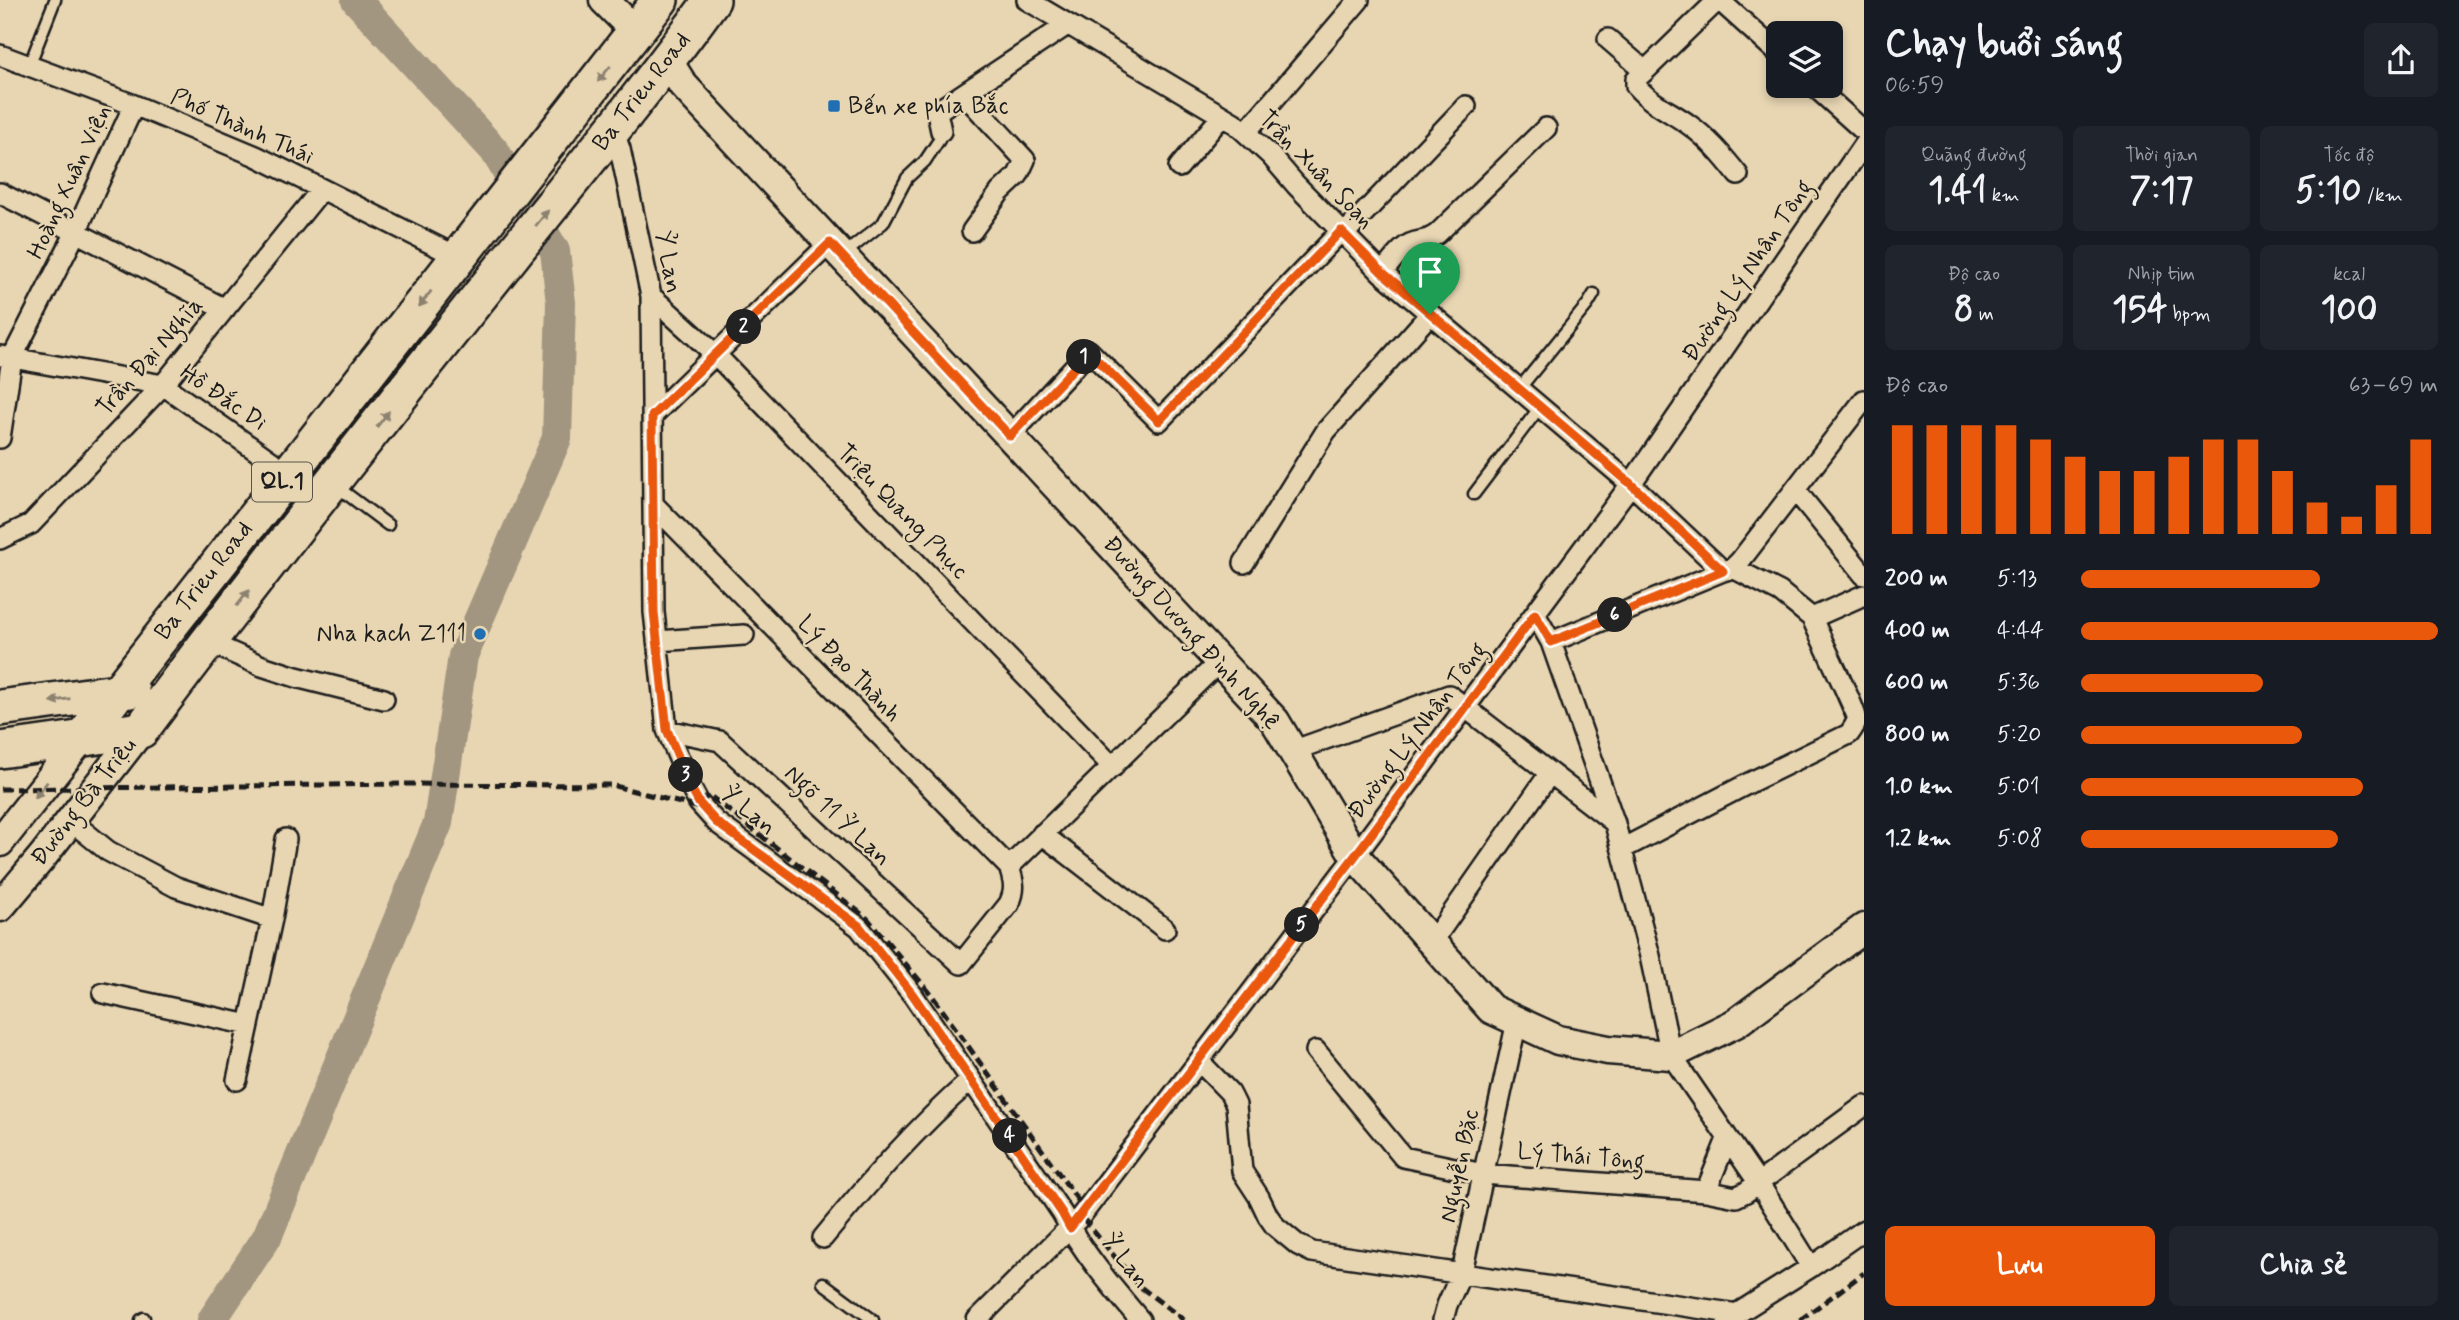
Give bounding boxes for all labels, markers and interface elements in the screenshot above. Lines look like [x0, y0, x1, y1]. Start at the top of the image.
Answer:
text: Chạy buổi sáng [1885, 20, 2123, 69]
map controls [1766, 21, 1843, 98]
button: layers [1766, 21, 1843, 98]
button: share [2364, 23, 2438, 97]
street label: Ba Trieu Road [586, 26, 698, 158]
one-way arrow [597, 65, 612, 82]
text: 06:59 [1885, 71, 1944, 101]
street label: Phố Thành Thái [165, 82, 319, 172]
place label: Bến xe phía Bắc [848, 91, 1009, 122]
marker: Bến xe phía Bắc [826, 98, 842, 114]
street label: Hoàng Xuân Viện [21, 100, 122, 266]
street label: Trần Xuân Soạn [1251, 104, 1381, 236]
text: Quãng đường [1921, 143, 2027, 168]
text: Thời gian [2125, 143, 2198, 168]
text: Tốc độ [2324, 143, 2375, 168]
text: 1.41 [1928, 168, 1987, 214]
text: 7:17 [2130, 168, 2193, 214]
text: 5:10 [2296, 168, 2362, 214]
street label: Đường Lý Nhân Tông [1675, 174, 1823, 370]
text: km [1987, 183, 2019, 208]
text: /km [2362, 183, 2403, 208]
one-way arrow [534, 210, 549, 228]
street label: Ỷ Lan [647, 228, 689, 296]
pin [1400, 242, 1460, 314]
icon: arrive [1411, 253, 1449, 291]
text: Độ cao [1948, 262, 2000, 287]
text: Nhịp tim [2128, 262, 2195, 287]
text: kcal [2333, 262, 2365, 287]
text: 8 [1954, 287, 1974, 333]
text: 154 [2112, 287, 2167, 333]
text: 100 [2321, 287, 2378, 333]
one-way arrow [417, 289, 432, 307]
street label: Trần Đại Nghĩa [90, 291, 213, 425]
text: m [1974, 302, 1994, 327]
text: bpm [2167, 302, 2211, 327]
pin: 2 [726, 310, 762, 344]
text: 2 [739, 314, 748, 339]
pin: 1 [1066, 340, 1102, 374]
text: 1 [1079, 344, 1088, 369]
street label: Hồ Đắc Di [173, 358, 273, 438]
text: Độ cao [1885, 371, 1948, 401]
text: 63–69 m [2349, 371, 2438, 401]
one-way arrow [376, 410, 390, 428]
street label: Triệu Quang Phục [828, 438, 975, 588]
road number: QL.1 [252, 462, 312, 502]
street label: Ba Trieu Road [148, 515, 260, 647]
street label: Đường Dương Đình Nghệ [1093, 529, 1287, 739]
text: 200 m [1885, 564, 1948, 594]
text: 5:13 [1997, 564, 2037, 594]
one-way arrow [235, 589, 250, 607]
pin: 6 [1598, 598, 1632, 632]
text: 6 [1610, 602, 1619, 627]
street label: Lý Đạo Thành [790, 609, 908, 729]
text: 400 m [1885, 616, 1950, 646]
text: 4:44 [1997, 616, 2044, 646]
place label: Nha kach Z111 [317, 619, 466, 650]
marker: Nha kach Z111 [472, 626, 488, 642]
street label: Đường Lý Nhân Tông [1341, 636, 1497, 827]
text: 600 m [1885, 668, 1948, 698]
text: 5:36 [1997, 668, 2040, 698]
one-way arrow [49, 695, 71, 706]
text: 800 m [1885, 720, 1949, 750]
text: 5:20 [1997, 720, 2041, 750]
street label: Đường Bà Triệu [24, 731, 146, 874]
pin: 3 [668, 758, 704, 792]
street label: Ngõ 11 Ỷ Lan [775, 759, 897, 876]
text: 3 [681, 762, 690, 787]
text: 1.0 km [1885, 772, 1953, 802]
text: 5:01 [1997, 772, 2040, 802]
street label: Ỷ Lan [714, 779, 782, 843]
one-way arrow [34, 781, 49, 799]
text: 1.2 km [1885, 824, 1951, 854]
text: 5:08 [1997, 824, 2042, 854]
pin: 5 [1284, 908, 1320, 942]
text: 5 [1296, 912, 1307, 937]
street label: Nguyễn Bặc [1433, 1106, 1490, 1226]
pin: 4 [992, 1118, 1028, 1154]
text: 4 [1004, 1123, 1015, 1148]
street label: Lý Thái Tông [1516, 1136, 1646, 1181]
button: Lưu [1885, 1226, 2155, 1306]
button: Chia sẻ [2169, 1226, 2438, 1306]
street label: Ỷ Lan [1094, 1227, 1156, 1295]

